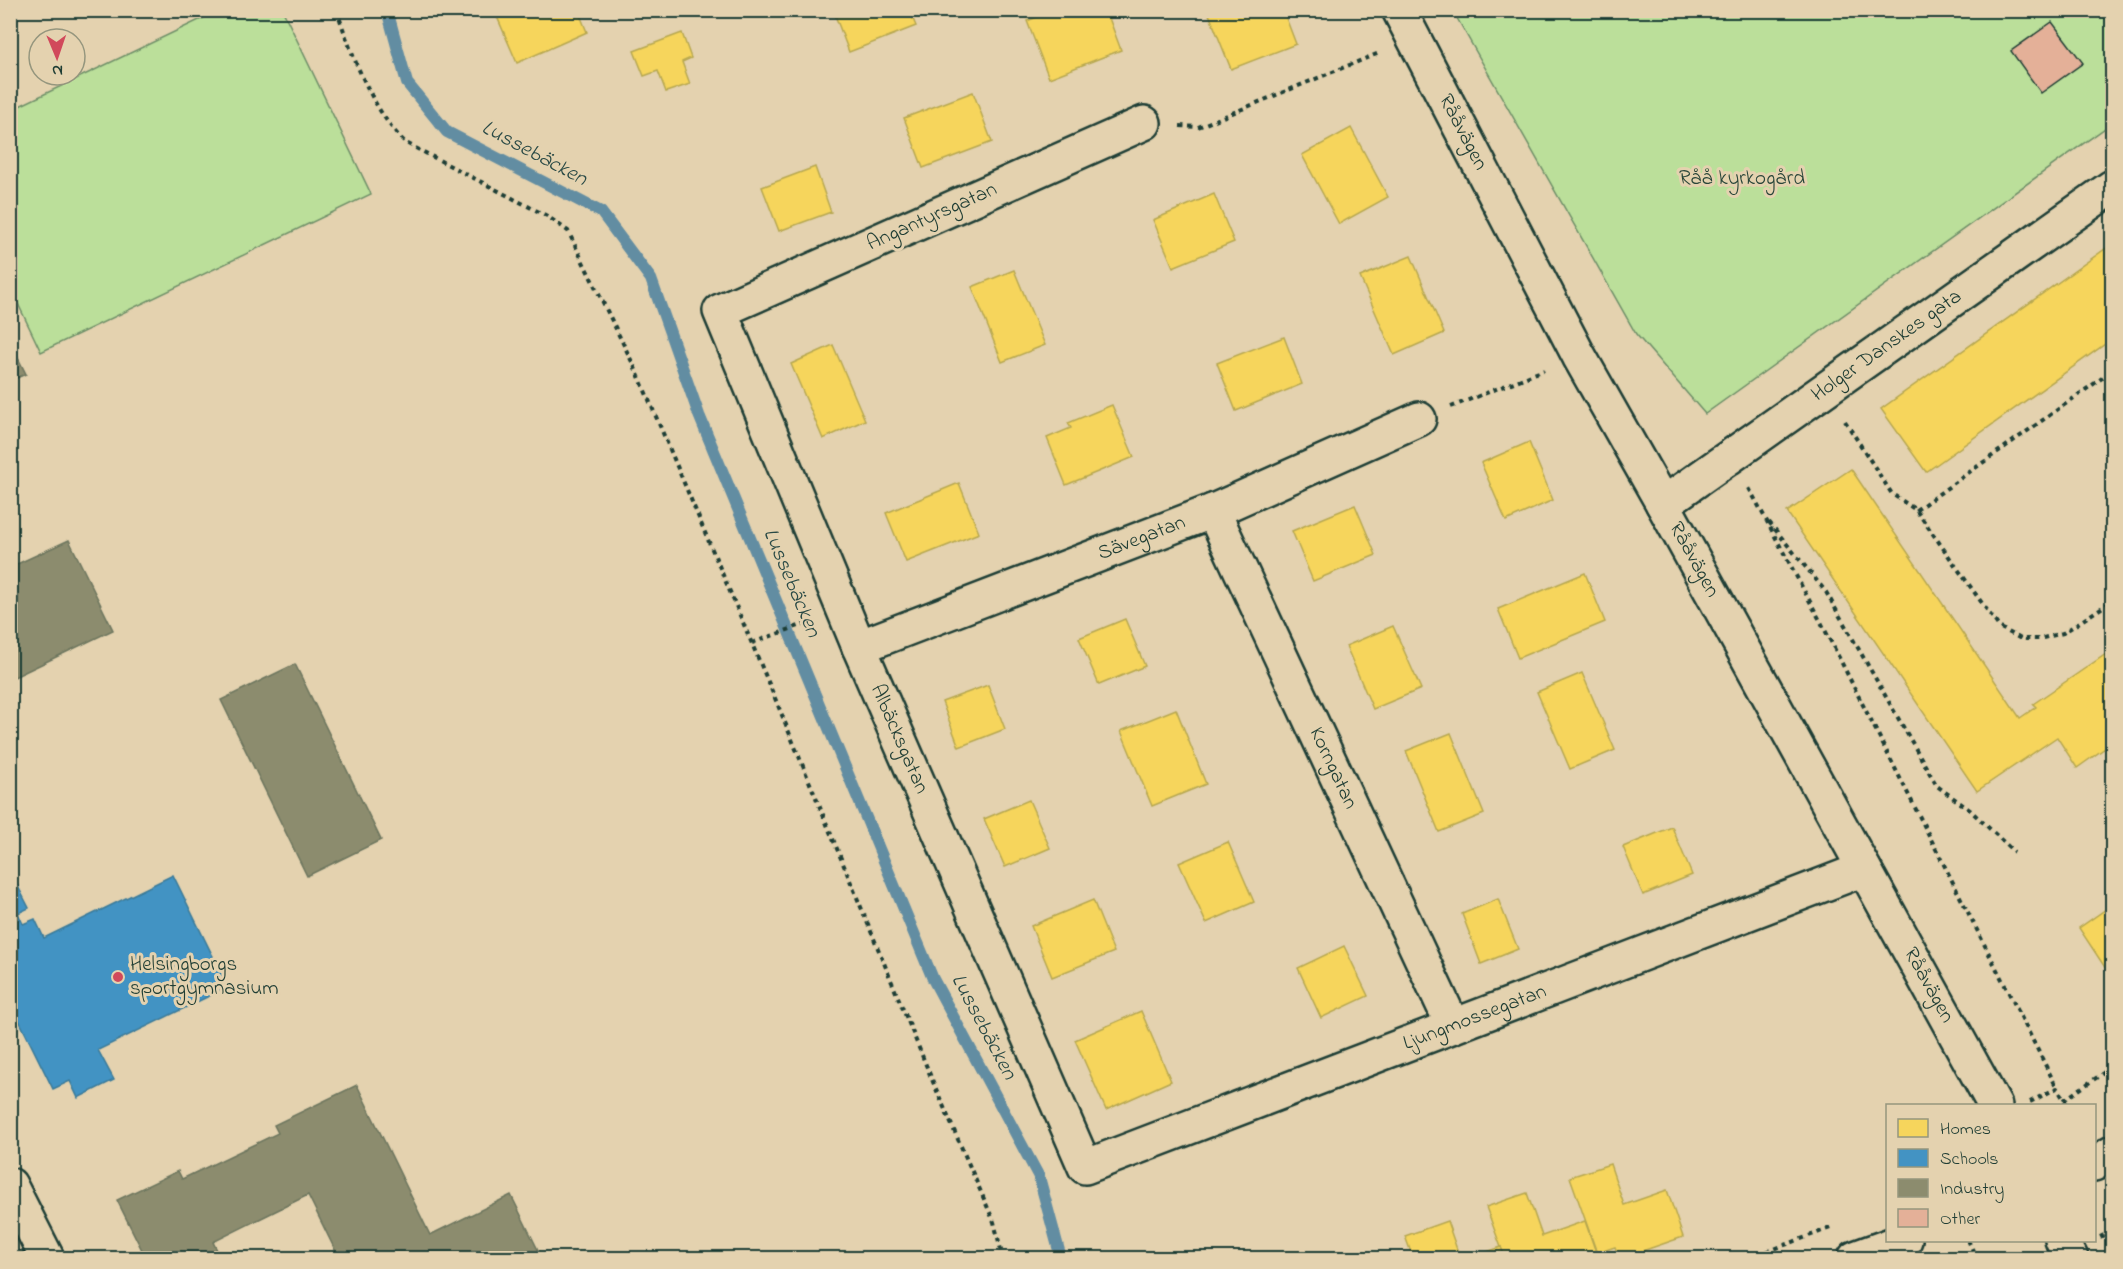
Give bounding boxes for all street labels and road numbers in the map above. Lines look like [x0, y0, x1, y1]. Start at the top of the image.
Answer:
street label: Rååvägen [1430, 89, 1495, 176]
street label: Angantyrsgatan [862, 175, 1003, 261]
street label: Holger Danskes gata [1805, 282, 1968, 410]
street label: Sävegatan [1094, 508, 1190, 569]
street label: Rååvägen [1661, 517, 1727, 603]
street label: Albäcksgatan [862, 680, 936, 799]
street label: Korngatan [1301, 722, 1365, 814]
street label: Rååvägen [1896, 942, 1962, 1029]
street label: Ljungmossegatan [1399, 977, 1551, 1059]

